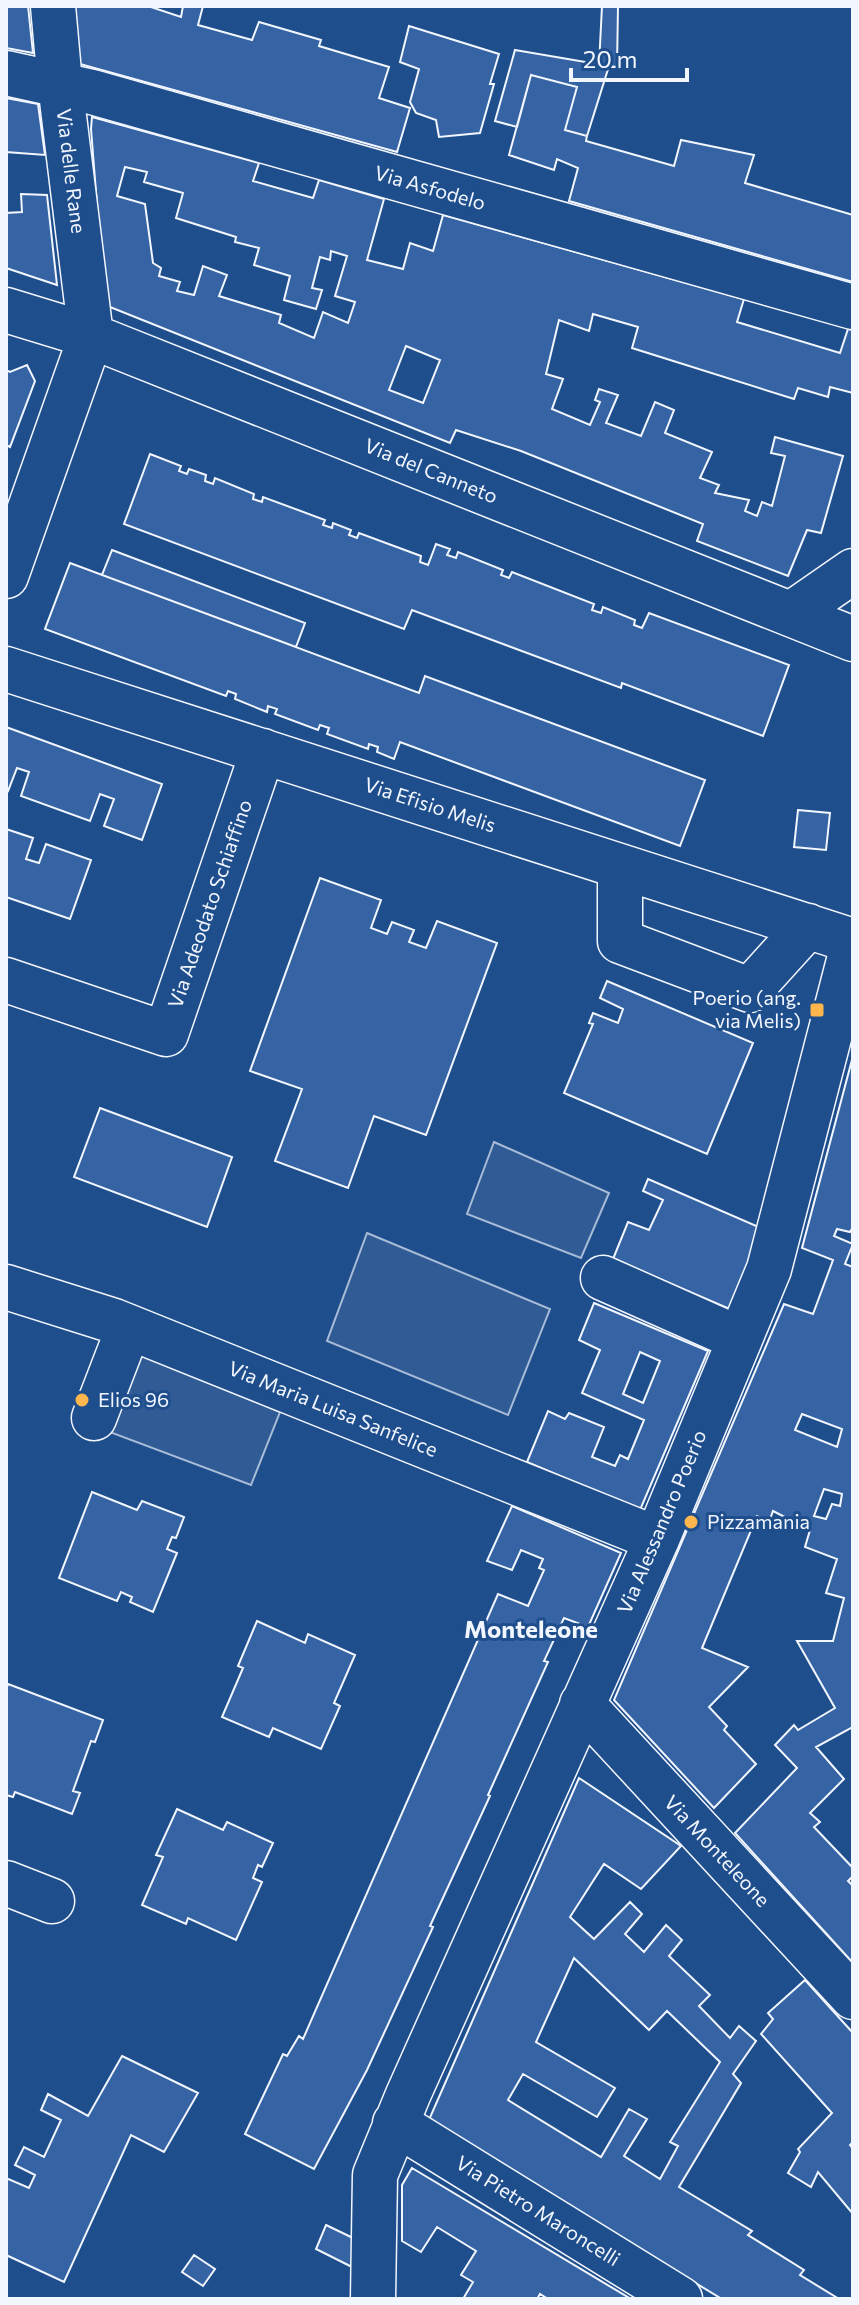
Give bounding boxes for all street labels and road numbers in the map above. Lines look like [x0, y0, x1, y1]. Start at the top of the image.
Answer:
street label: Via delle Rane [52, 107, 92, 235]
street label: Via Asfodelo [372, 160, 489, 214]
street label: Via del Canneto [361, 432, 502, 508]
street label: Via Efisio Melis [362, 771, 499, 837]
street label: Via Adeodato Schiaffino [162, 796, 256, 1011]
street label: Via Maria Luisa Sanfelice [225, 1355, 441, 1461]
street label: Via Alessandro Poerio [611, 1426, 711, 1617]
street label: Via Monteleone [660, 1790, 776, 1911]
street label: Via Pietro Maroncelli [452, 2150, 625, 2270]

